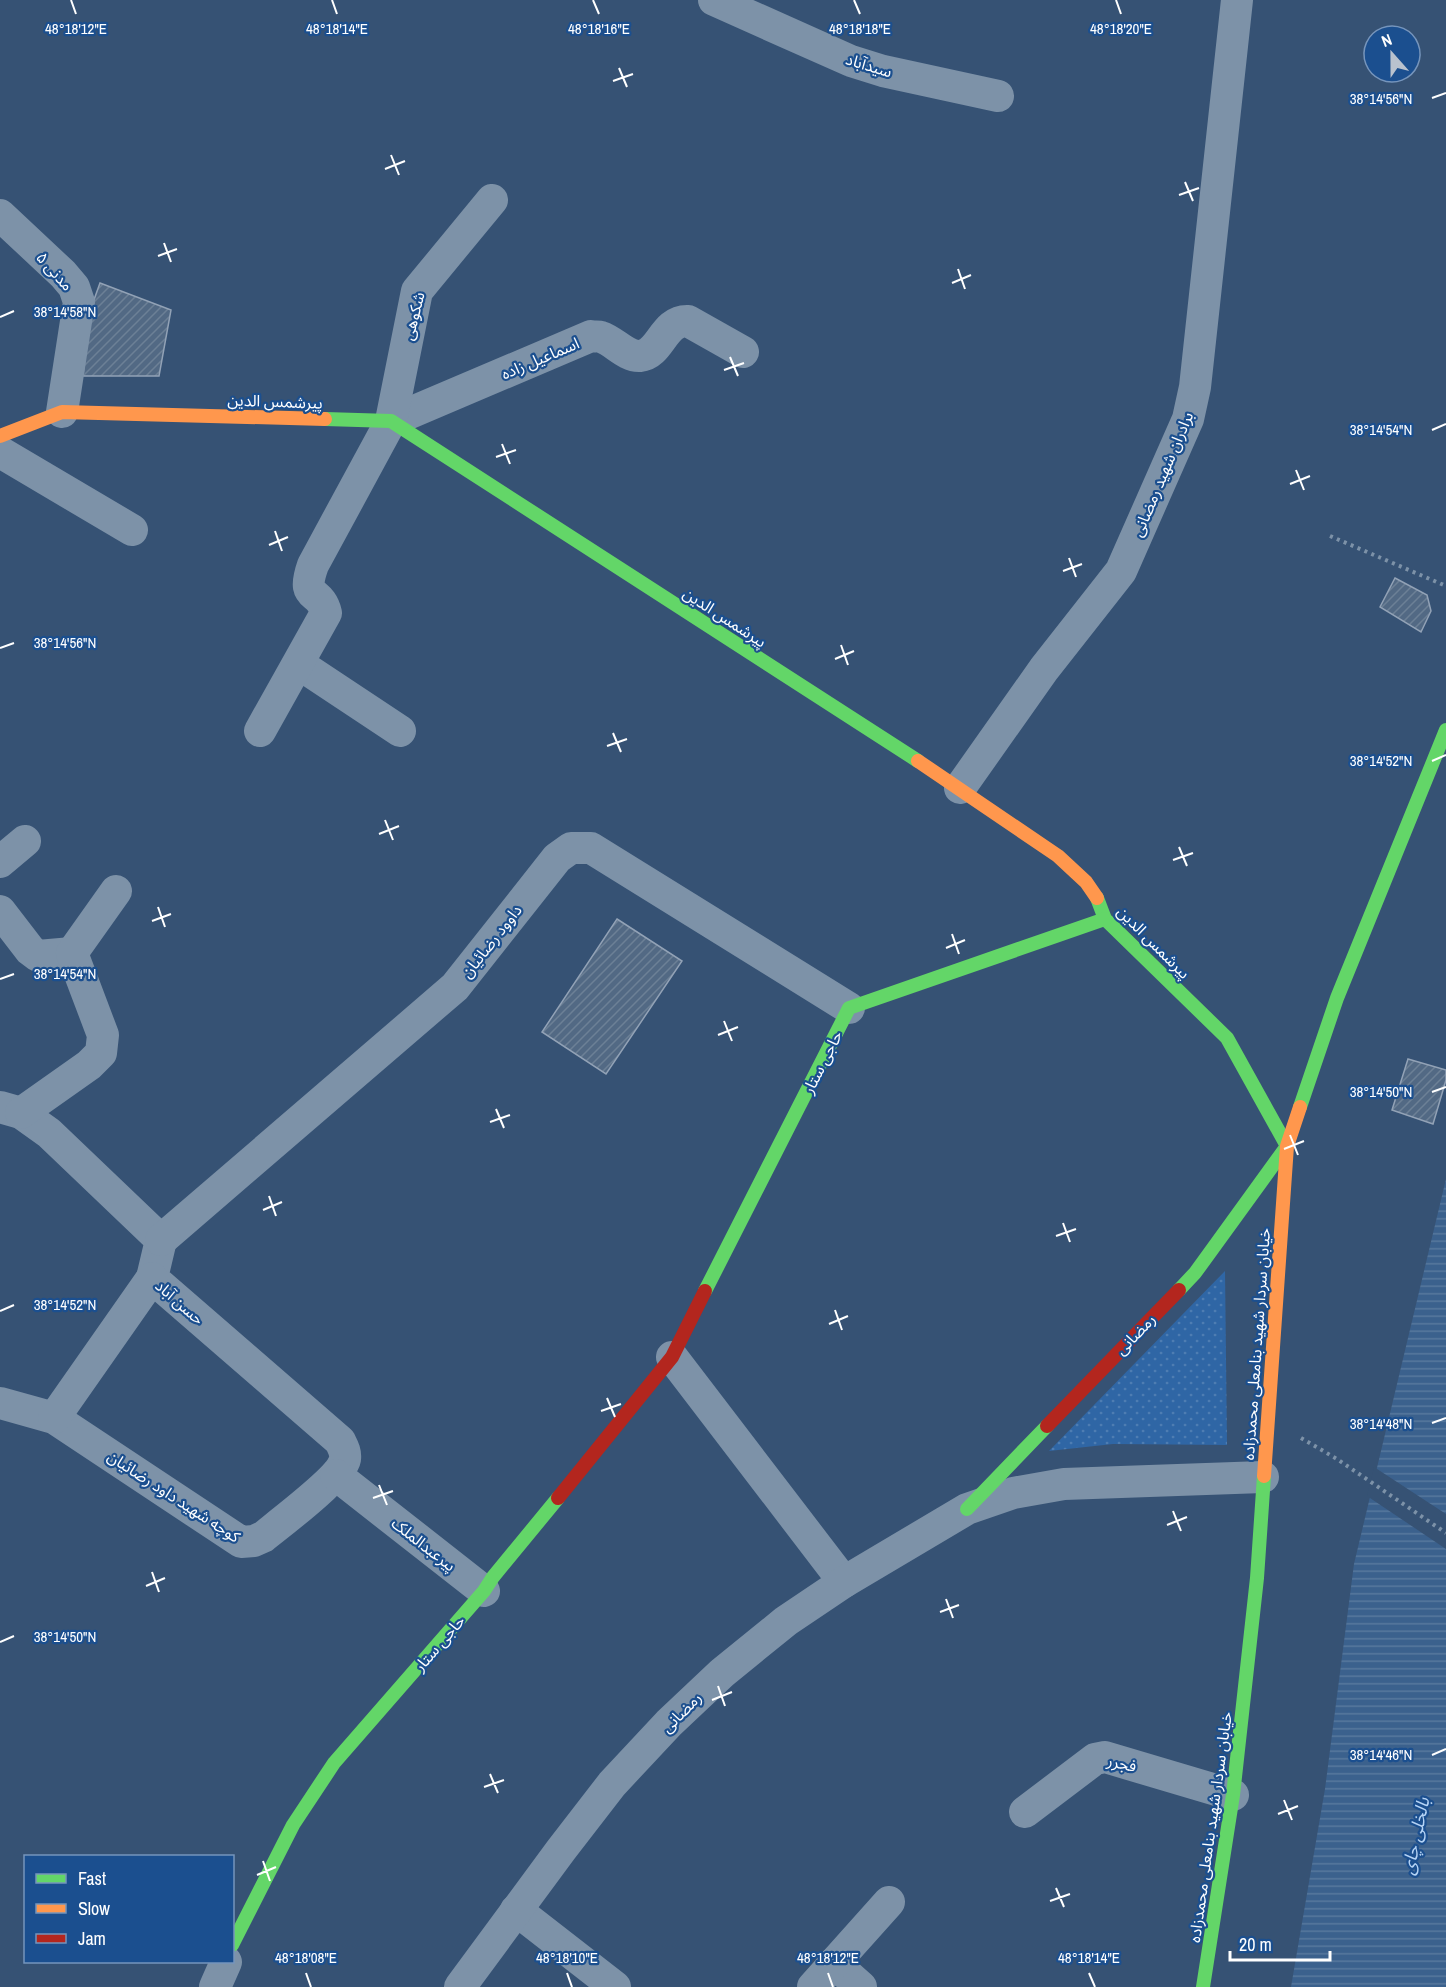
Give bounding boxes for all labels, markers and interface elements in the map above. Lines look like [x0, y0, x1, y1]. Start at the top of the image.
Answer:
text: 48°18'12"E [45, 18, 107, 39]
text: 48°18'14"E [306, 18, 368, 39]
text: 48°18'16"E [568, 18, 630, 39]
text: 48°18'18"E [829, 18, 891, 39]
text: 48°18'20"E [1090, 18, 1152, 39]
north arrow [1362, 24, 1422, 84]
text: N [1378, 28, 1395, 52]
street label: سیدآباد [843, 48, 895, 82]
text: 38°14'56"N [1350, 88, 1412, 109]
street label: مدنی ۵ [32, 247, 78, 295]
street label: شکوهی [396, 289, 430, 343]
text: 38°14'58"N [34, 301, 96, 322]
street label: اسماعیل زاده [498, 332, 582, 384]
street label: پیرشمس الدین [227, 388, 323, 414]
street label: برادران شهید رمضانی [1126, 408, 1198, 540]
text: 38°14'54"N [1350, 419, 1412, 440]
street label: پیرشمس الدین [679, 582, 771, 652]
text: 38°14'56"N [34, 632, 96, 653]
text: 38°14'52"N [1350, 750, 1412, 771]
street label: داوود رضائیان [455, 900, 527, 982]
street label: پیرشمس الدین [1112, 901, 1195, 984]
text: 38°14'54"N [34, 963, 96, 984]
street label: حاجی ستار [796, 1027, 847, 1098]
text: 38°14'50"N [1350, 1081, 1412, 1102]
street label: خیابان سردار شهید بنامعلی محمدزاده [1237, 1227, 1275, 1461]
street label: حسن آباد [151, 1274, 209, 1330]
text: 38°14'52"N [34, 1294, 96, 1315]
street label: رمضانی [1110, 1309, 1160, 1359]
text: 38°14'48"N [1350, 1413, 1412, 1434]
street label: کوچه شهید داود رضائیان [103, 1445, 245, 1547]
street label: پیرعبدالملک [387, 1512, 461, 1576]
street label: حاجی ستار [408, 1610, 470, 1677]
text: 38°14'50"N [34, 1626, 96, 1647]
street label: رمضانی [656, 1687, 706, 1737]
street label: خیابان سردار شهید بنامعلی محمدزاده [1183, 1710, 1237, 1944]
text: 38°14'46"N [1350, 1744, 1412, 1765]
street label: فجرر [1104, 1749, 1139, 1777]
water label: بالخلی چای [1395, 1795, 1435, 1877]
legend [24, 1855, 234, 1963]
text: Fast [78, 1866, 106, 1891]
text: Slow [78, 1896, 110, 1921]
scale bar [1230, 1924, 1330, 1962]
text: Jam [78, 1926, 106, 1951]
text: 20 m [1239, 1932, 1272, 1957]
text: 48°18'08"E [275, 1947, 337, 1968]
text: 48°18'10"E [536, 1947, 598, 1968]
text: 48°18'12"E [797, 1947, 859, 1968]
text: 48°18'14"E [1058, 1947, 1120, 1968]

